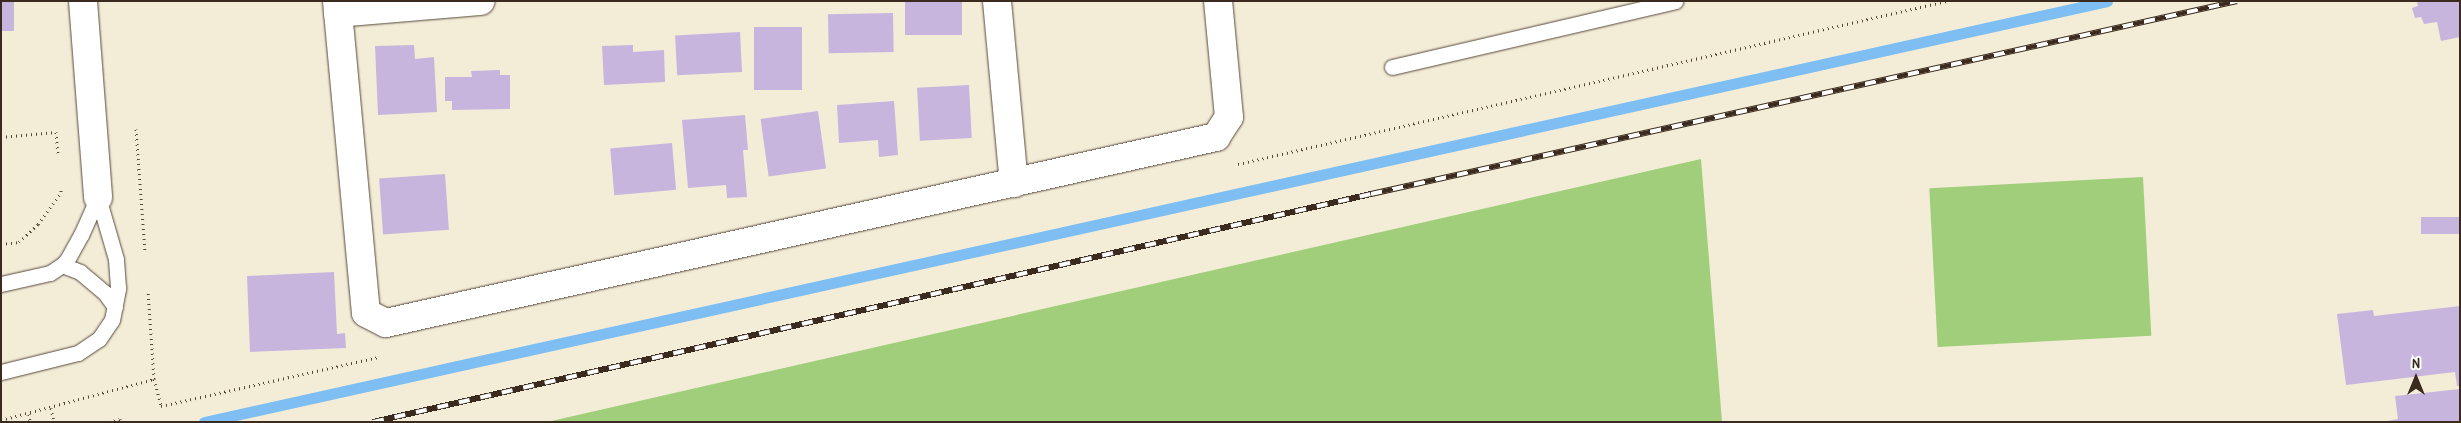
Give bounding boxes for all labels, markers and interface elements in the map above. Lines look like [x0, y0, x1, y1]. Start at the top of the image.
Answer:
north arrow [2391, 353, 2441, 403]
text: N [2412, 353, 2420, 372]

